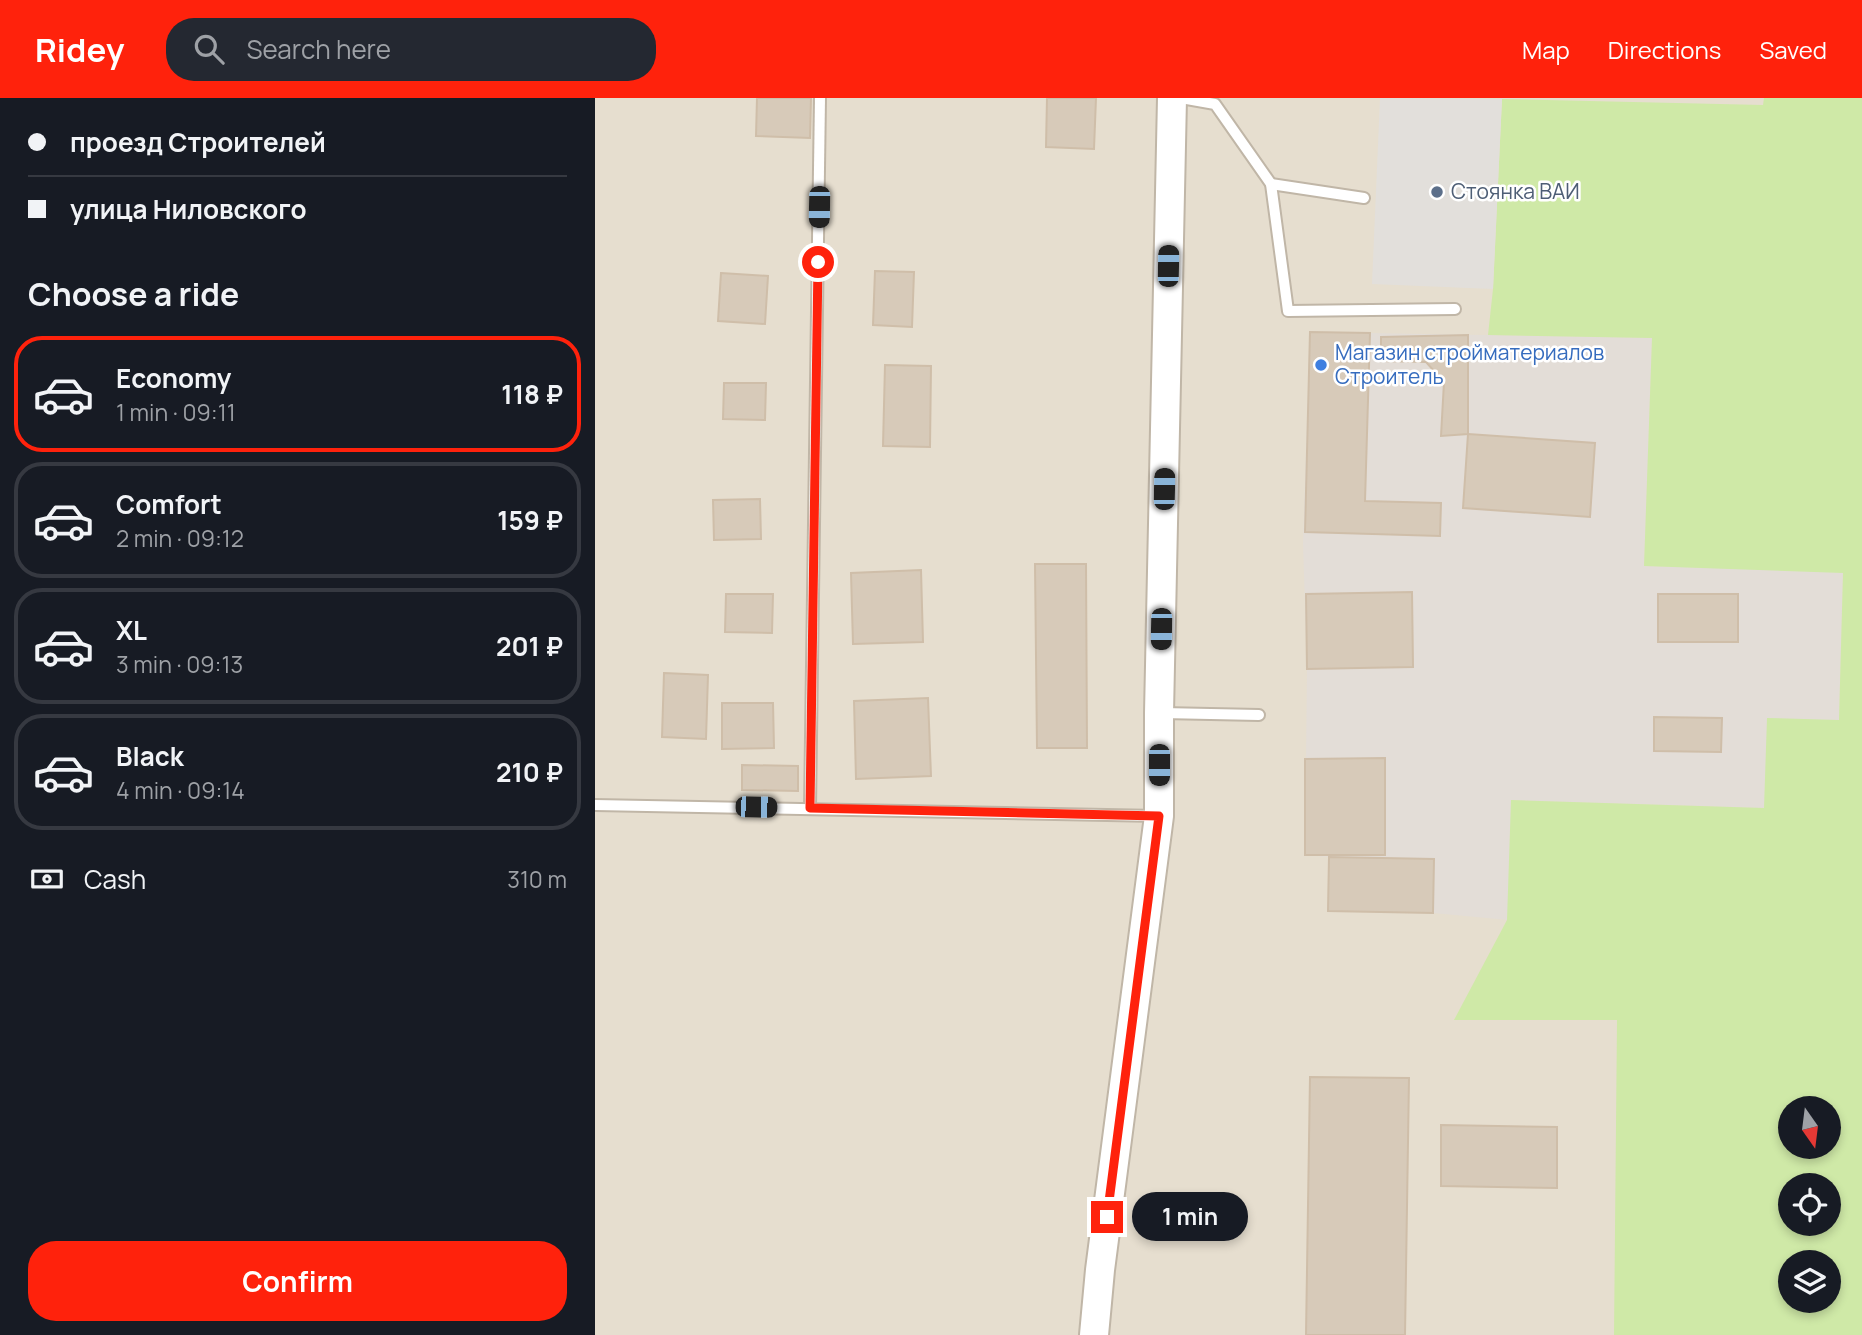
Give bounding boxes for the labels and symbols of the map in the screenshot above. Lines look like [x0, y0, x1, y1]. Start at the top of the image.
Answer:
place label: Стоянка ВАИ [1451, 177, 1580, 205]
marker: Стоянка ВАИ [1429, 184, 1445, 200]
car [809, 186, 830, 228]
car [1158, 245, 1179, 287]
route start [802, 246, 834, 278]
place label: Магазин стройматериалов Строитель [1335, 338, 1604, 390]
marker: Магазин стройматериалов Строитель [1313, 357, 1329, 373]
car [1154, 468, 1175, 510]
car [1151, 608, 1172, 650]
car [1149, 744, 1170, 786]
car [735, 796, 778, 818]
north arrow [1778, 1096, 1841, 1158]
callout: 1 min [1131, 1192, 1247, 1242]
route end [1091, 1201, 1123, 1233]

